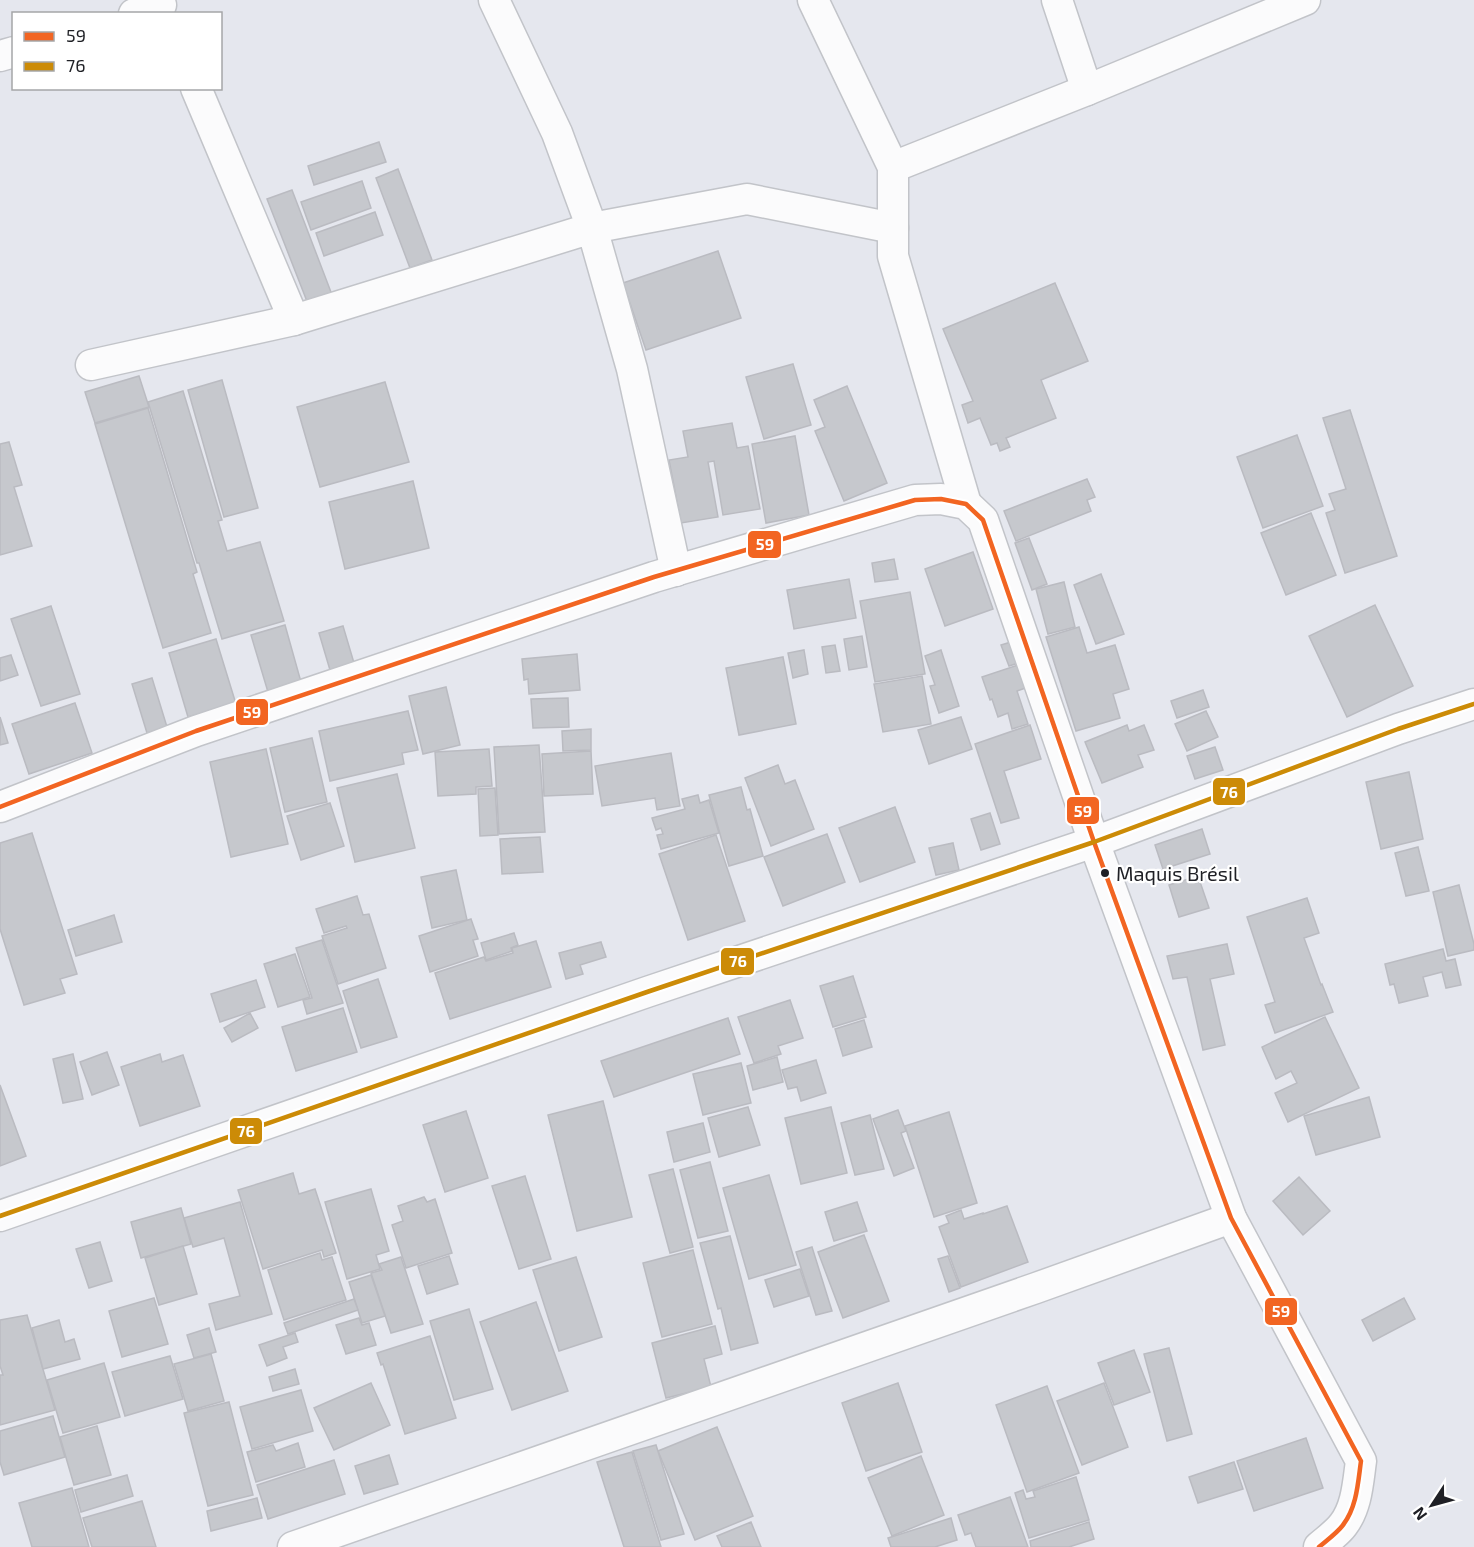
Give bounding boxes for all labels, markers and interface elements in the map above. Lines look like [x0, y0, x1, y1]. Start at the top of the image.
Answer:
legend [12, 12, 222, 90]
text: 59 [66, 24, 86, 46]
text: 76 [66, 54, 86, 76]
line badge: 59 [747, 530, 782, 559]
text: 59 [756, 534, 774, 553]
line badge: 59 [235, 698, 269, 726]
text: 59 [243, 702, 261, 721]
line badge: 76 [1212, 777, 1246, 806]
text: 76 [1220, 782, 1238, 801]
line badge: 59 [1066, 796, 1100, 825]
text: 59 [1074, 801, 1092, 820]
place label: Maquis Brésil [1116, 861, 1239, 885]
marker: Maquis Brésil [1099, 867, 1111, 879]
line badge: 76 [720, 947, 755, 976]
text: 76 [729, 951, 747, 970]
line badge: 76 [229, 1117, 263, 1145]
text: 76 [237, 1121, 255, 1140]
line badge: 59 [1264, 1297, 1298, 1326]
text: 59 [1272, 1301, 1290, 1320]
north arrow [1402, 1475, 1462, 1535]
text: N [1408, 1504, 1431, 1524]

